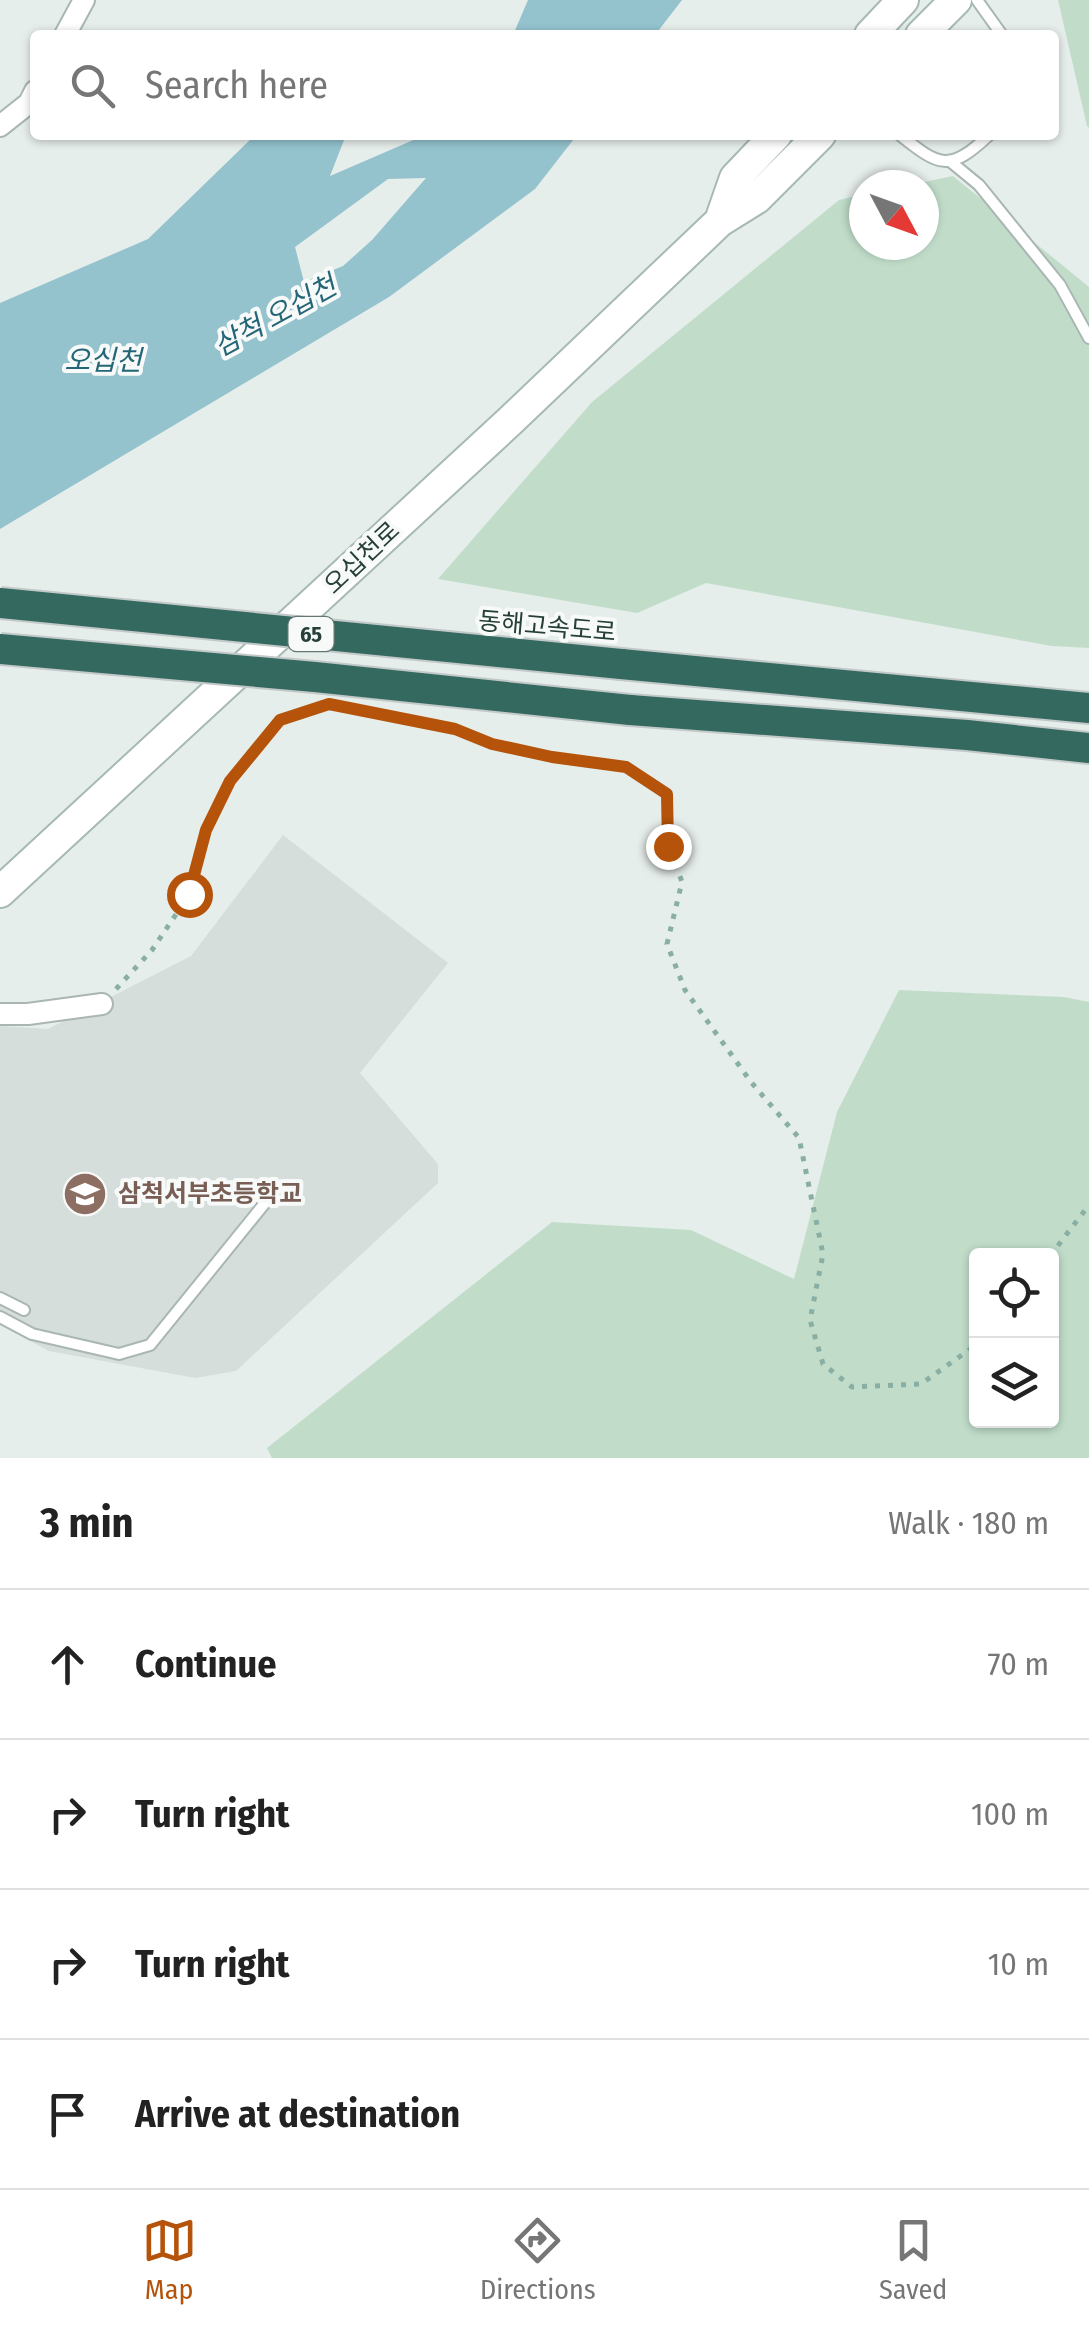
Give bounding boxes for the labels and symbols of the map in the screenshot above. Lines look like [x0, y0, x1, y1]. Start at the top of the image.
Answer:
north arrow [849, 170, 939, 260]
water label: 삼척 오십천 [208, 267, 345, 363]
water label: 오십천 [64, 344, 145, 377]
street label: 오십천로 [318, 516, 406, 600]
street label: 동해고속도로 [477, 606, 617, 648]
road number: 65 [288, 617, 334, 651]
route end [646, 824, 692, 870]
route start [167, 872, 213, 918]
school or university icon: 삼척서부초등학교 [62, 1171, 108, 1217]
place label: 삼척서부초등학교 [118, 1179, 302, 1209]

